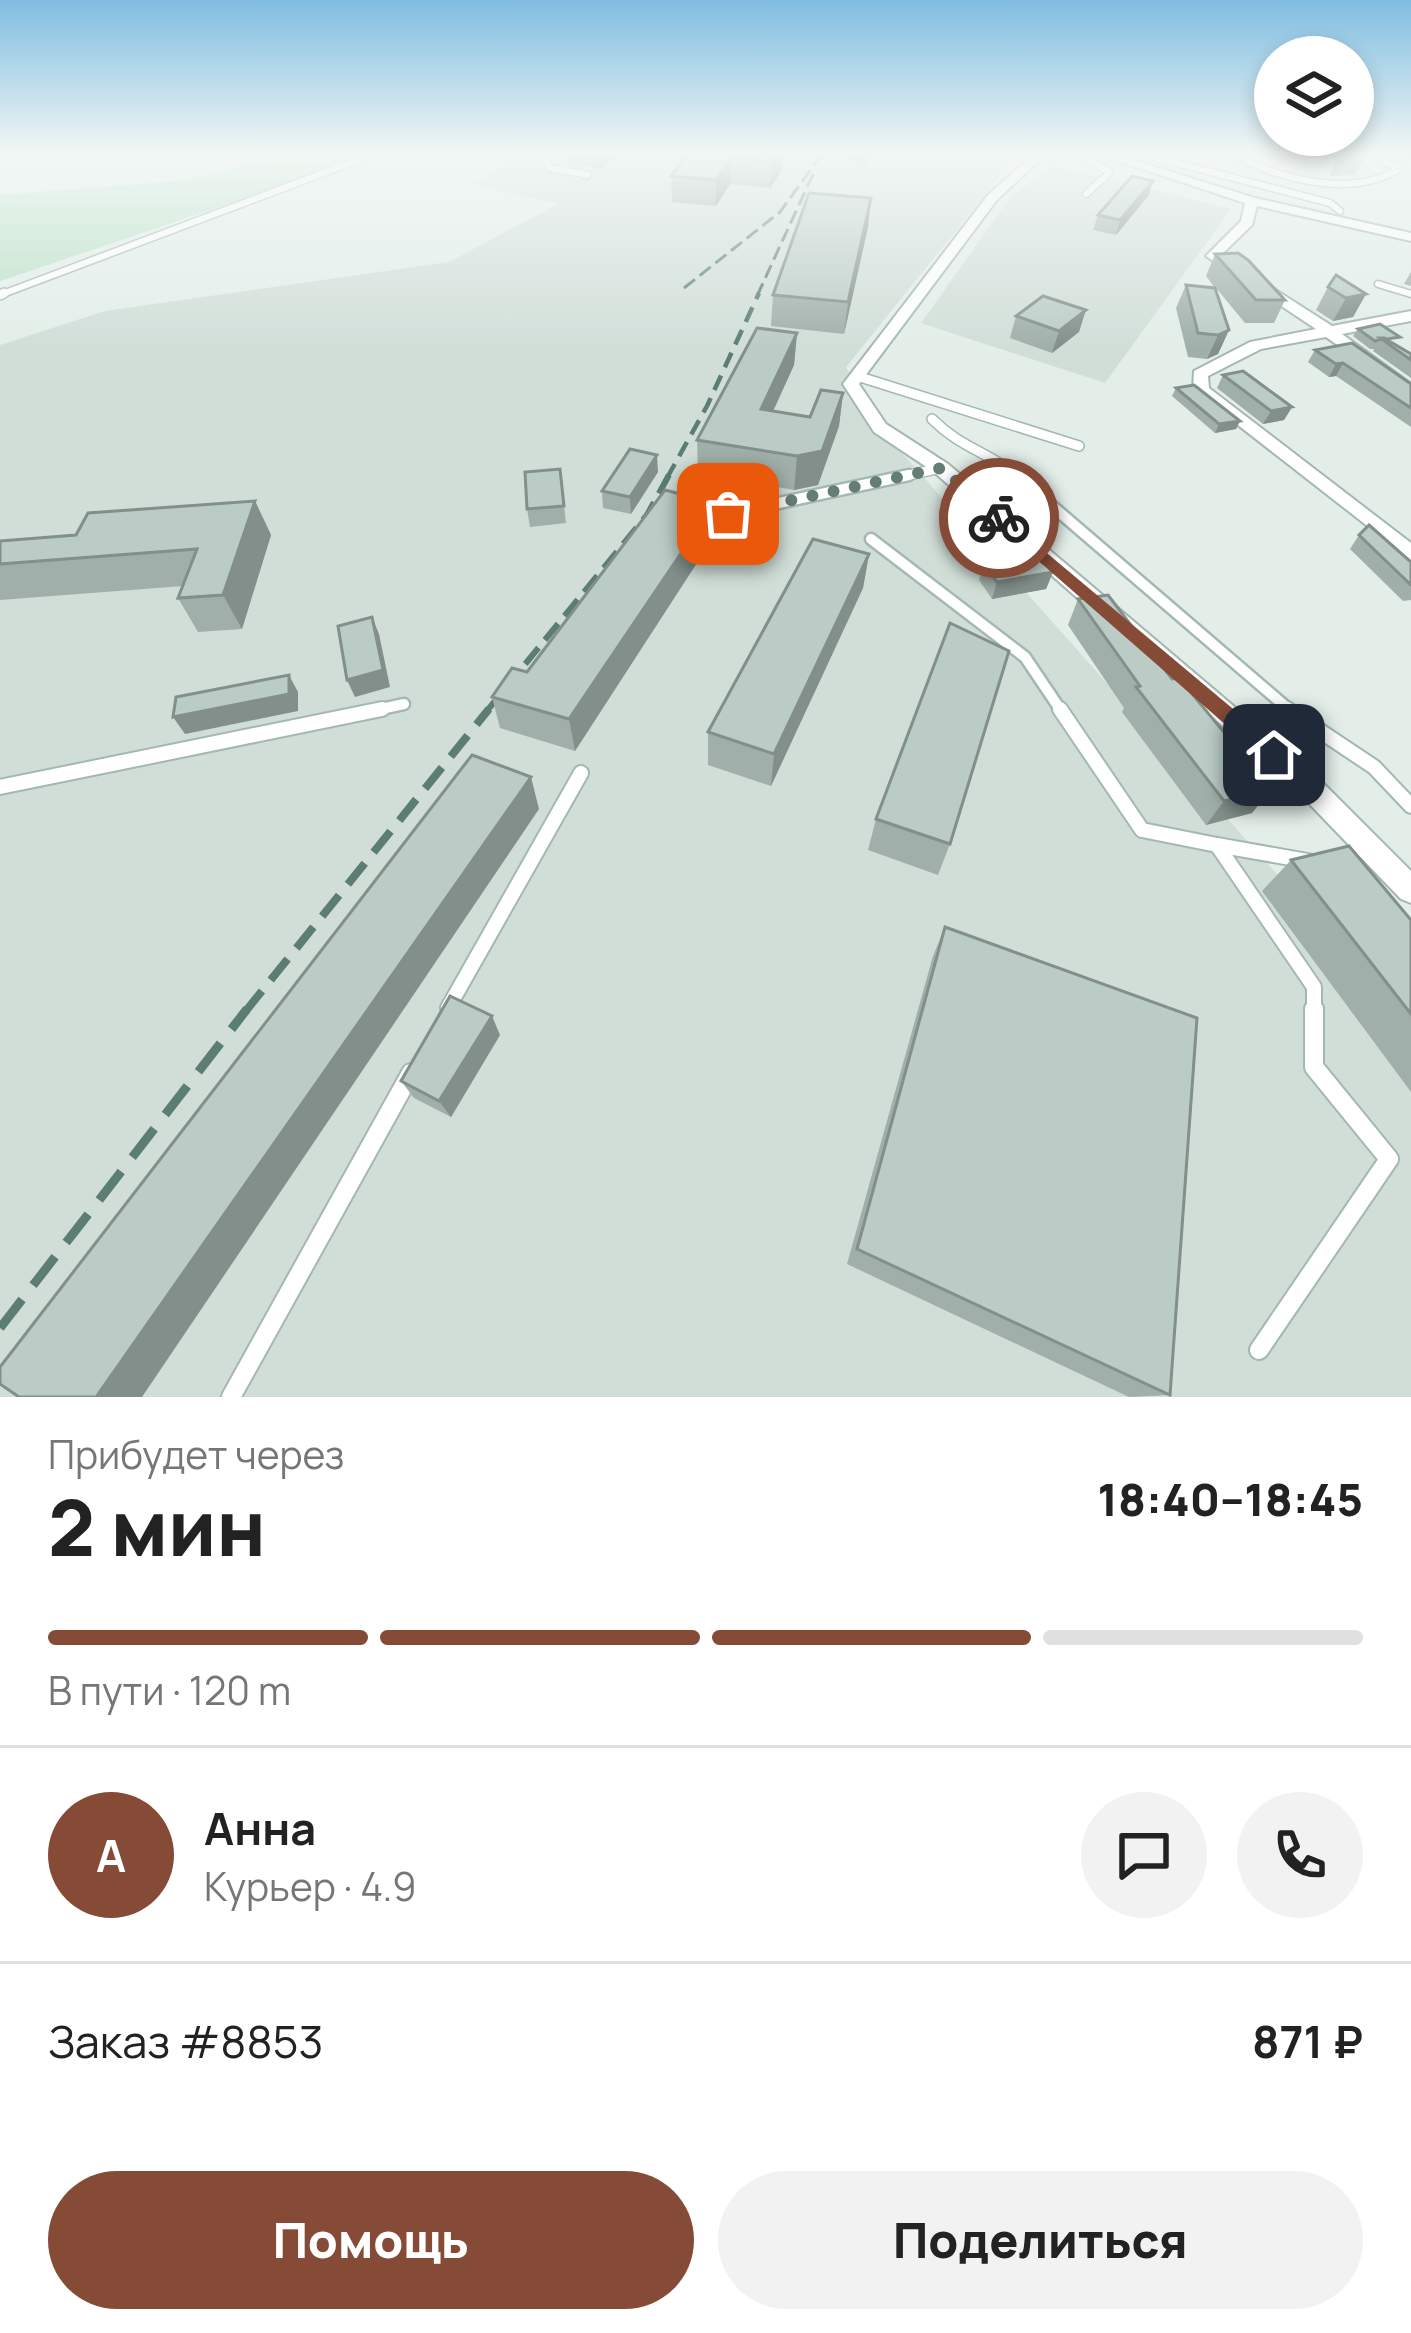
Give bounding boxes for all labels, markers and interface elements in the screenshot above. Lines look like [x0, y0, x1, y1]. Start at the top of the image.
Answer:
map controls [1254, 36, 1374, 156]
button: layers [1254, 36, 1374, 156]
courier [939, 458, 1059, 578]
pin [677, 463, 779, 565]
icon: bag [695, 481, 761, 547]
icon: bike [966, 485, 1032, 551]
pin [1223, 704, 1325, 806]
icon: home [1241, 722, 1307, 788]
text: Прибудет через [48, 1427, 344, 1481]
text: 18:40–18:45 [1097, 1468, 1363, 1530]
text: 2 мин [48, 1473, 266, 1579]
text: В пути · 120 m [48, 1663, 291, 1717]
button: chat [1081, 1792, 1207, 1918]
button: phone [1237, 1792, 1363, 1918]
text: Анна [204, 1797, 316, 1859]
text: А [96, 1824, 126, 1886]
text: Курьер · 4.9 [204, 1859, 417, 1913]
text: Заказ #8853 [48, 2010, 324, 2072]
text: 871 ₽ [1252, 2010, 1363, 2072]
button: Помощь [48, 2171, 694, 2309]
button: Поделиться [718, 2171, 1363, 2309]

